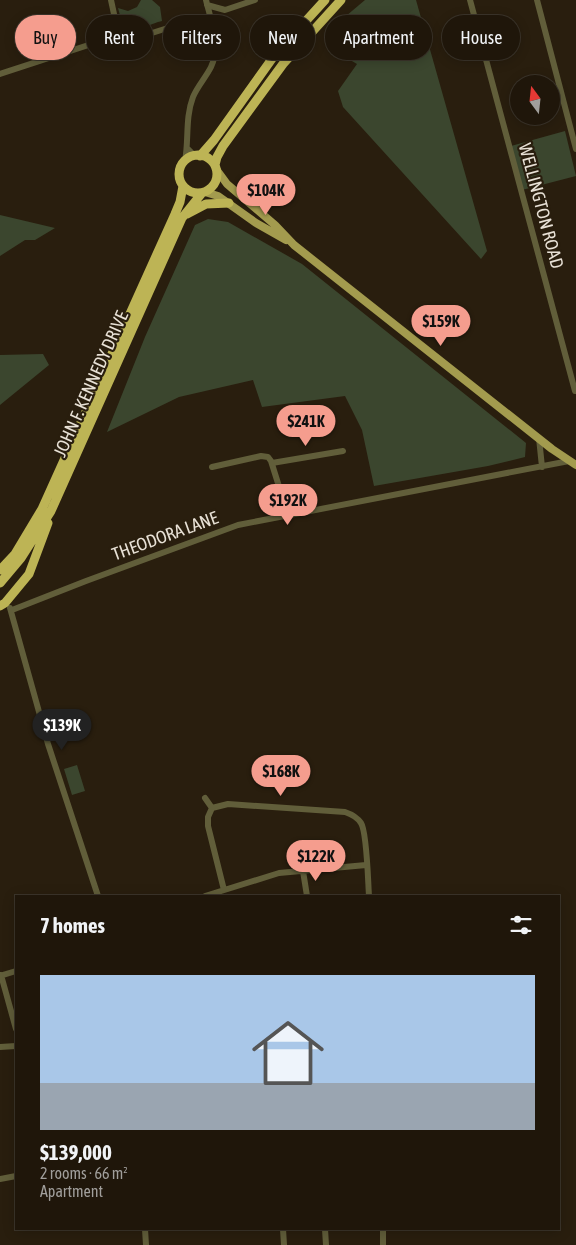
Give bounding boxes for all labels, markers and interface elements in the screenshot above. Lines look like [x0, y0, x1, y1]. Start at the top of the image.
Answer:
chip: Buy [15, 15, 76, 60]
chip: Rent [86, 15, 153, 60]
chip: Filters [163, 15, 240, 60]
chip: New [250, 15, 315, 60]
chip: Apartment [325, 15, 432, 60]
chip: House [442, 15, 520, 60]
north arrow [510, 75, 560, 125]
map controls [510, 75, 560, 125]
street label: WELLINGTON ROAD [515, 141, 568, 271]
pin: $104K [231, 174, 301, 216]
text: $104K [247, 181, 285, 199]
pin: $159K [406, 304, 476, 347]
street label: JOHN F. KENNEDY DRIVE [49, 307, 132, 460]
text: $159K [422, 312, 460, 330]
pin: $241K [271, 404, 341, 447]
text: $241K [287, 412, 325, 430]
pin: $192K [253, 484, 323, 526]
text: $192K [269, 491, 307, 509]
street label: THEODORA LANE [109, 506, 221, 564]
pin: $139K [27, 708, 97, 751]
text: $139K [43, 716, 81, 734]
pin: $168K [246, 754, 316, 797]
text: $168K [262, 762, 300, 780]
pin: $122K [281, 840, 351, 882]
text: $122K [297, 847, 335, 865]
icon: filters [507, 911, 535, 939]
text: 7 homes [40, 913, 105, 937]
icon: home [243, 1008, 333, 1098]
text: $139,000 [40, 1140, 112, 1164]
text: 2 rooms · 66 m² [40, 1164, 128, 1182]
text: Apartment [40, 1182, 103, 1200]

